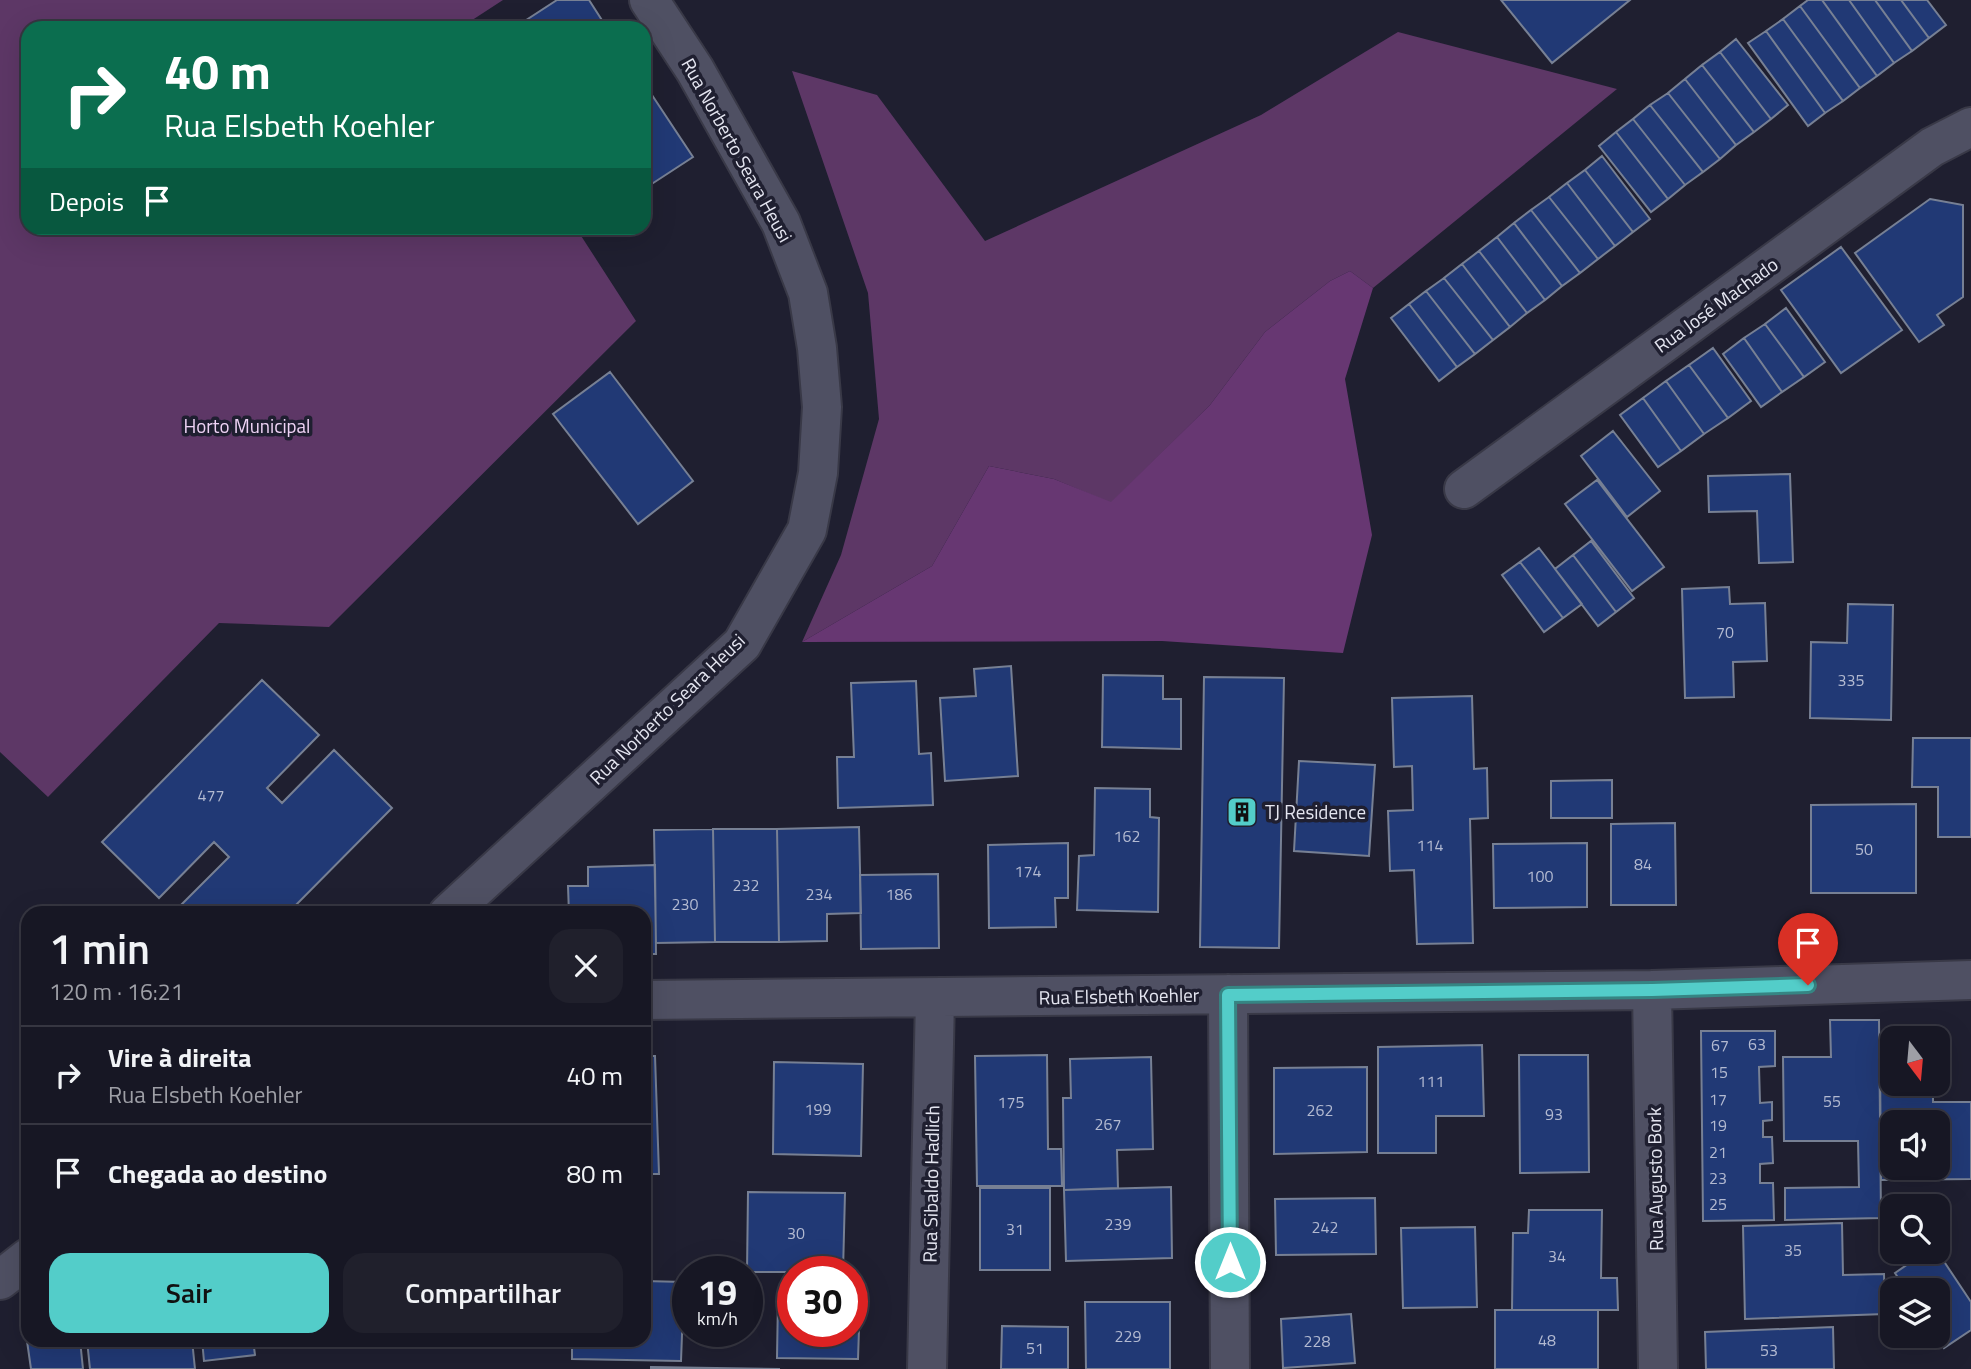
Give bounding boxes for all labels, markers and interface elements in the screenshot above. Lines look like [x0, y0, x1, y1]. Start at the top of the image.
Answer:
text: 40 m [164, 33, 271, 108]
icon: right [49, 49, 140, 140]
street label: Rua Norberto Seara Heusi [675, 52, 800, 247]
text: Rua Elsbeth Koehler [164, 101, 435, 149]
text: Depois [49, 182, 124, 221]
icon: arrive [138, 182, 176, 220]
street label: Rua José Machado [1648, 250, 1784, 360]
park label: Horto Municipal [184, 411, 311, 440]
house number: 70 [1716, 620, 1734, 644]
street label: Rua Norberto Seara Heusi [582, 626, 751, 791]
house number: 335 [1838, 668, 1864, 692]
house number: 477 [198, 783, 224, 807]
building icon: TJ Residence [1225, 795, 1259, 829]
place label: TJ Residence [1265, 797, 1366, 826]
house number: 162 [1114, 824, 1140, 848]
house number: 114 [1417, 833, 1443, 857]
house number: 50 [1855, 837, 1873, 861]
house number: 84 [1634, 852, 1652, 876]
house number: 174 [1015, 859, 1041, 883]
house number: 100 [1527, 864, 1553, 888]
house number: 232 [733, 873, 759, 897]
house number: 234 [806, 882, 832, 906]
house number: 186 [886, 882, 912, 906]
house number: 230 [672, 892, 698, 916]
pin [1778, 913, 1838, 985]
text: 1 min [49, 916, 150, 980]
icon: arrive [1789, 924, 1827, 962]
button: close [549, 929, 623, 1003]
text: 120 m · 16:21 [49, 974, 184, 1009]
street label: Rua Elsbeth Koehler [1038, 980, 1200, 1011]
north arrow [1880, 1026, 1950, 1096]
map controls [1880, 1026, 1950, 1348]
house number: 63 [1748, 1032, 1766, 1056]
house number: 67 [1711, 1033, 1729, 1057]
text: Vire à direita [108, 1038, 251, 1077]
icon: right [49, 1056, 87, 1094]
text: 40 m [566, 1056, 623, 1095]
house number: 15 [1710, 1060, 1728, 1084]
house number: 111 [1418, 1069, 1444, 1093]
text: Rua Elsbeth Koehler [108, 1077, 303, 1112]
house number: 17 [1709, 1087, 1727, 1111]
house number: 55 [1823, 1089, 1841, 1113]
house number: 175 [998, 1090, 1024, 1114]
house number: 199 [805, 1097, 831, 1121]
house number: 262 [1307, 1098, 1333, 1122]
house number: 93 [1545, 1102, 1563, 1126]
street label: Rua Sibaldo Hadlich [915, 1105, 946, 1263]
street label: Rua Augusto Bork [1639, 1107, 1670, 1251]
button: sound [1880, 1110, 1950, 1180]
house number: 267 [1095, 1112, 1121, 1136]
house number: 19 [1709, 1113, 1727, 1137]
house number: 21 [1709, 1140, 1727, 1164]
icon: arrive [49, 1154, 87, 1192]
text: Chegada ao destino [108, 1154, 327, 1193]
text: 80 m [566, 1154, 623, 1193]
house number: 23 [1709, 1166, 1727, 1190]
house number: 25 [1709, 1192, 1727, 1216]
button: search [1880, 1194, 1950, 1264]
house number: 239 [1105, 1212, 1131, 1236]
house number: 242 [1312, 1215, 1338, 1239]
house number: 31 [1006, 1217, 1024, 1241]
house number: 30 [787, 1221, 805, 1245]
position arrow [1193, 1225, 1267, 1299]
house number: 35 [1784, 1238, 1802, 1262]
house number: 34 [1548, 1244, 1566, 1268]
button: Sair [49, 1253, 329, 1333]
button: Compartilhar [343, 1253, 623, 1333]
speed limit sign: 30 [777, 1256, 868, 1347]
text: 19 [698, 1265, 737, 1319]
button: layers [1880, 1278, 1950, 1348]
text: km/h [697, 1305, 738, 1332]
house number: 229 [1115, 1324, 1141, 1348]
house number: 48 [1538, 1328, 1556, 1352]
house number: 228 [1304, 1329, 1330, 1353]
house number: 51 [1026, 1336, 1044, 1360]
house number: 53 [1760, 1338, 1778, 1362]

